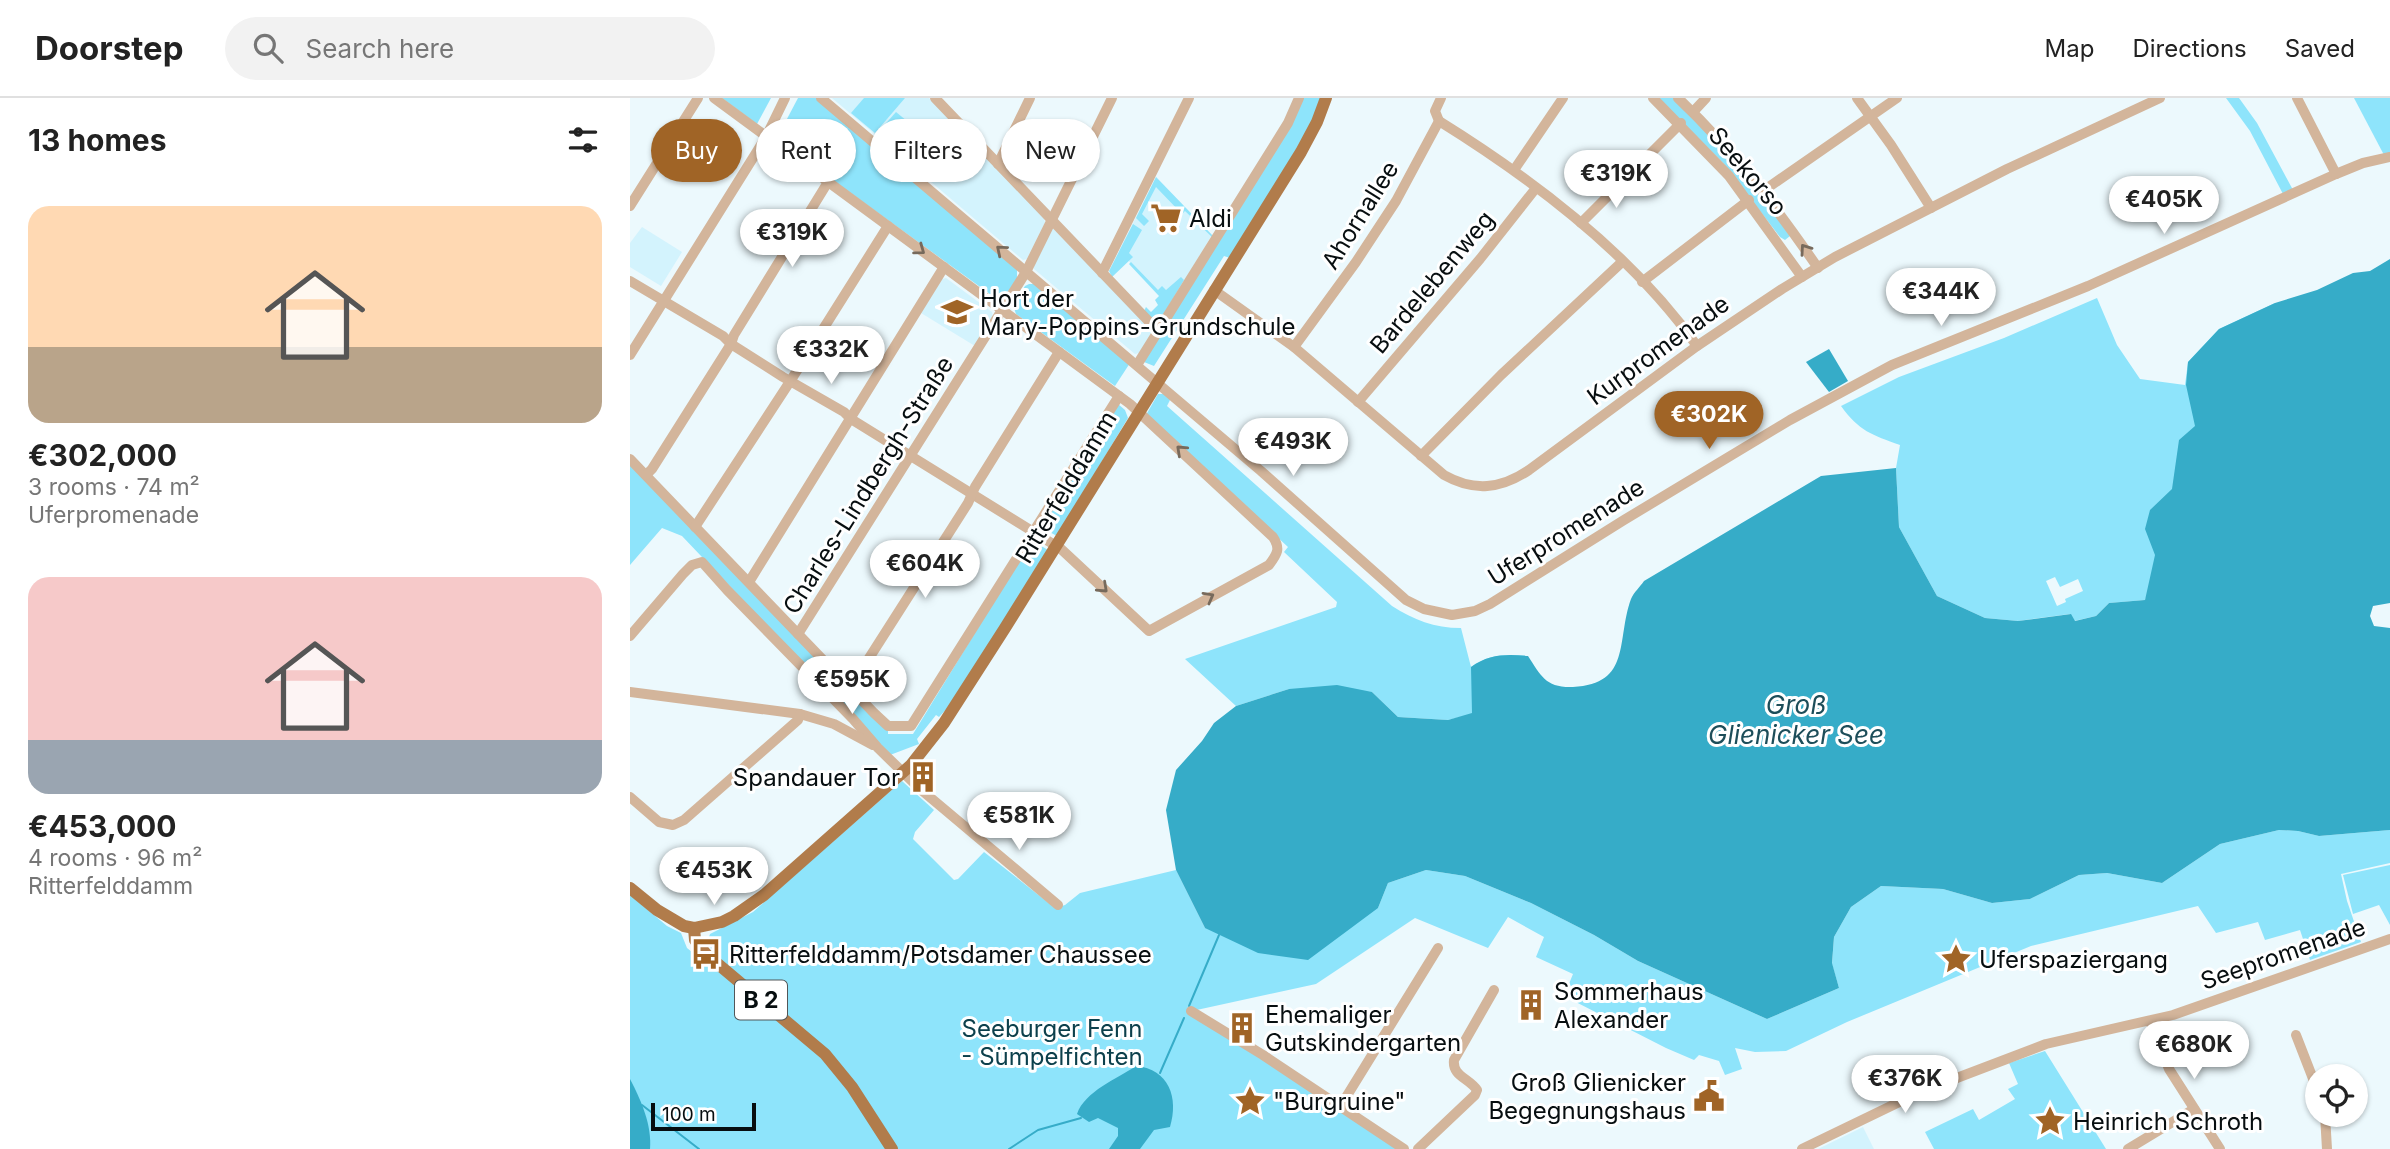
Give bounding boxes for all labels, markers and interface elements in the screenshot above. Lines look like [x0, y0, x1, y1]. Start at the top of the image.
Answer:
search box [225, 17, 715, 80]
text: Doorstep [35, 28, 183, 68]
icon: search [249, 29, 287, 67]
text: Search here [305, 33, 454, 64]
text: Map [2045, 34, 2094, 63]
text: Directions [2132, 34, 2247, 63]
text: Saved [2285, 34, 2355, 63]
chip: Buy [651, 119, 742, 182]
chip: Rent [756, 119, 856, 182]
chip: Filters [870, 119, 987, 182]
chip: New [1001, 119, 1100, 182]
icon: filters [564, 121, 602, 159]
street label: Seekorso [1703, 121, 1793, 221]
text: 13 homes [28, 122, 167, 158]
pin: €319K [1567, 150, 1665, 210]
street label: Ahornallee [1315, 156, 1405, 274]
text: €319K [1580, 159, 1652, 187]
pin: €405K [2115, 176, 2213, 236]
text: €405K [2125, 185, 2203, 213]
supermarket icon: Aldi [1149, 201, 1183, 235]
place label: Aldi [1189, 204, 1232, 233]
street label: Bardelebenweg [1364, 205, 1500, 359]
pin: €319K [743, 209, 841, 269]
text: €319K [756, 218, 828, 246]
one-way arrow [912, 241, 925, 254]
one-way arrow [1801, 244, 1813, 257]
one-way arrow [996, 246, 1009, 258]
icon: home [252, 252, 378, 378]
pin: €344K [1892, 268, 1990, 328]
text: €344K [1902, 277, 1980, 305]
place label: Hort der Mary-Poppins-Grundschule [980, 284, 1295, 341]
street label: Kurpromenade [1582, 289, 1734, 411]
school or university icon: Hort der Mary-Poppins-Grundschule [940, 295, 974, 329]
pin: €332K [782, 327, 880, 386]
text: €332K [793, 335, 869, 363]
street label: Charles-Lindbergh-Straße [777, 351, 959, 619]
pin: €302K [1660, 392, 1758, 451]
text: €302K [1670, 400, 1748, 428]
street label: Ritterfelddamm [1009, 406, 1123, 568]
pin: €493K [1244, 418, 1342, 478]
text: €493K [1254, 427, 1332, 455]
text: €302,000 [28, 437, 177, 473]
one-way arrow [1176, 446, 1189, 459]
street label: Uferpromenade [1483, 472, 1649, 592]
text: 3 rooms · 74 m² [28, 473, 200, 501]
text: Uferpromenade [28, 501, 199, 529]
pin: €604K [876, 540, 974, 600]
text: €604K [886, 549, 964, 577]
one-way arrow [1095, 580, 1108, 592]
one-way arrow [1201, 592, 1214, 605]
icon: home [252, 623, 378, 749]
pin: €595K [803, 656, 901, 716]
text: €595K [814, 665, 890, 693]
water label: Groß Glienicker See [1708, 689, 1884, 750]
building icon: Spandauer Tor [906, 760, 940, 794]
place label: Spandauer Tor [733, 763, 900, 792]
pin: €581K [970, 792, 1068, 852]
text: €581K [983, 801, 1055, 829]
text: €453,000 [28, 808, 177, 844]
text: 4 rooms · 96 m² [28, 844, 202, 872]
pin: €453K [665, 848, 763, 907]
text: €453K [675, 856, 753, 884]
text: Ritterfelddamm [28, 872, 193, 900]
street label: Seepromenade [2197, 912, 2369, 996]
bus stop icon: Ritterfelddamm/Potsdamer Chaussee [689, 937, 723, 971]
place label: Ritterfelddamm/Potsdamer Chaussee [729, 940, 1152, 969]
place icon: Uferspaziergang [1939, 942, 1973, 976]
place label: Uferspaziergang [1979, 945, 2168, 974]
place label: Sommerhaus Alexander [1554, 977, 1704, 1034]
road number: B 2 [735, 980, 787, 1020]
building icon: Sommerhaus Alexander [1514, 988, 1548, 1022]
place label: Ehemaliger Gutskindergarten [1265, 1000, 1461, 1057]
building icon: Ehemaliger Gutskindergarten [1225, 1011, 1259, 1045]
park label: Seeburger Fenn - Sümpelfichten [961, 1014, 1143, 1071]
pin: €680K [2145, 1021, 2243, 1081]
text: €680K [2155, 1030, 2233, 1058]
pin: €376K [1856, 1056, 1954, 1115]
text: €376K [1867, 1064, 1943, 1092]
map controls [2305, 1064, 2368, 1127]
button: locate [2305, 1064, 2368, 1127]
place label: Groß Glienicker Begegnungshaus [1488, 1068, 1686, 1125]
public building icon: Groß Glienicker Begegnungshaus [1692, 1079, 1726, 1113]
place icon: "Burgruine" [1233, 1084, 1267, 1118]
place label: "Burgruine" [1273, 1087, 1405, 1116]
scale bar [651, 1100, 756, 1132]
text: 100 m [662, 1103, 716, 1126]
place icon: Heinrich Schroth [2033, 1104, 2067, 1138]
place label: Heinrich Schroth [2073, 1107, 2263, 1136]

